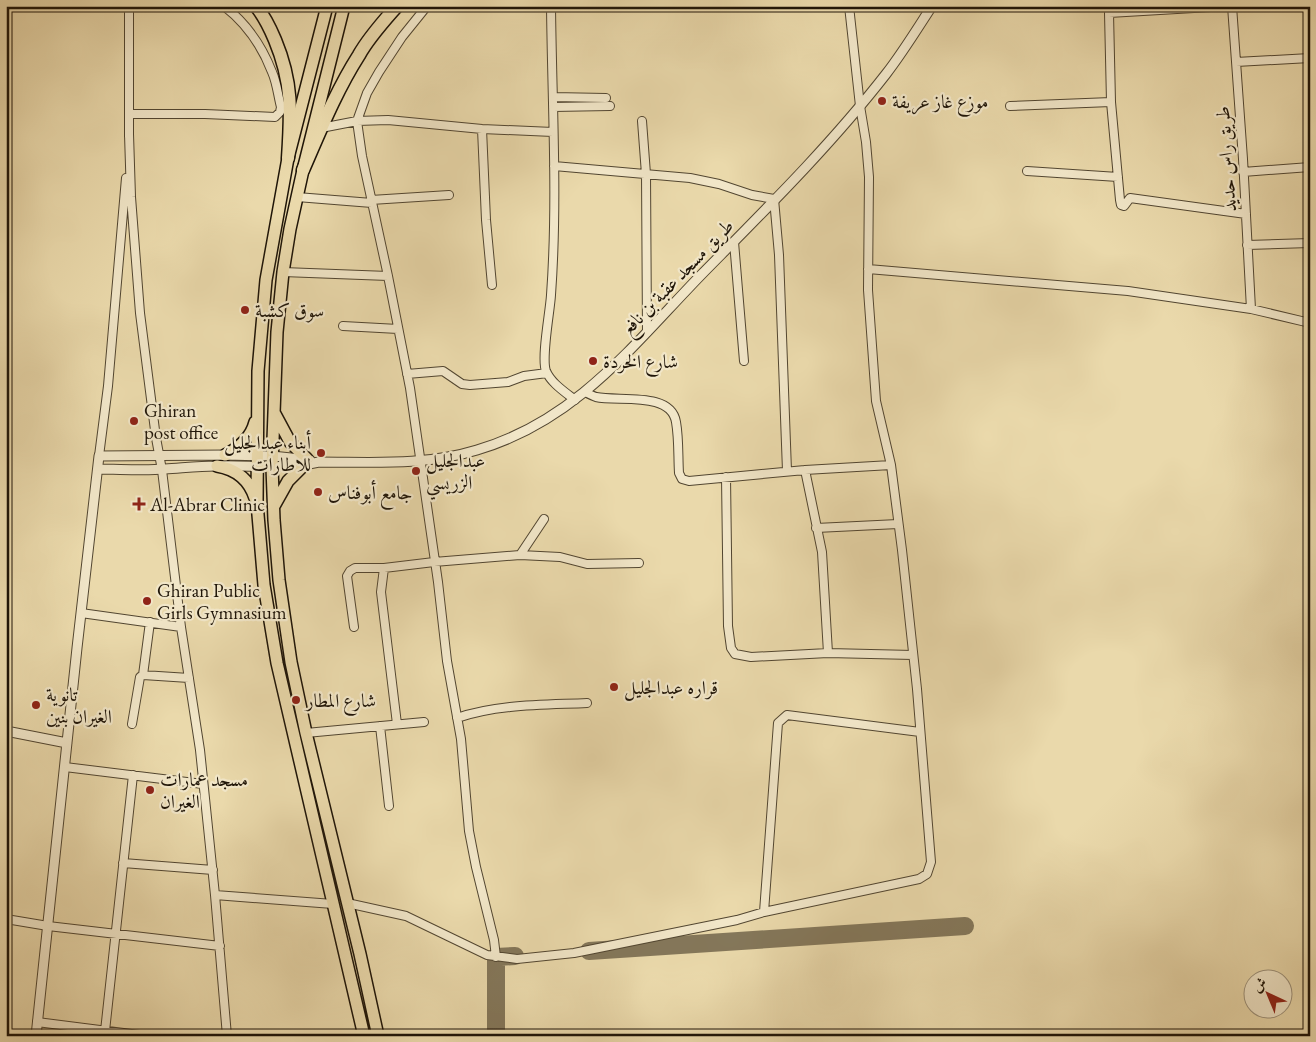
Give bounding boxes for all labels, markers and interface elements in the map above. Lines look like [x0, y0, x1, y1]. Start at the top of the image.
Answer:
place label: موزع غاز عريفة [892, 89, 988, 117]
marker: موزع غاز عريفة [876, 95, 888, 107]
street label: طريق راس حديد [1210, 105, 1242, 213]
street label: طريق مسجد عقبة بن نافع [615, 213, 743, 344]
place label: سوق كشبة [255, 298, 324, 323]
marker: سوق كشبة [239, 304, 251, 316]
place label: شارع الخردة [603, 349, 678, 377]
marker: شارع الخردة [587, 355, 599, 367]
place label: Ghiran post office [144, 398, 218, 445]
marker: Ghiran post office [128, 415, 140, 427]
place label: أبناء عبدالجليل للاطارات [224, 430, 312, 477]
marker: أبناء عبدالجليل للاطارات [315, 447, 327, 459]
place label: عبدالجليل الزريسي [426, 448, 485, 500]
marker: عبدالجليل الزريسي [410, 465, 422, 477]
place label: جامع أبوفناس [328, 480, 412, 510]
marker: جامع أبوفناس [312, 486, 324, 498]
place label: Al-Abrar Clinic [149, 492, 265, 517]
marker: Al-Abrar Clinic [132, 497, 146, 511]
place label: Ghiran Public Girls Gymnasium [157, 578, 287, 625]
marker: Ghiran Public Girls Gymnasium [141, 595, 153, 607]
place label: قراره عبدالجليل [624, 675, 718, 701]
marker: قراره عبدالجليل [608, 681, 620, 693]
place label: تانوية الغيران بنين [46, 682, 112, 729]
place label: شارع المطار [304, 688, 376, 716]
marker: شارع المطار [290, 694, 302, 706]
marker: تانوية الغيران بنين [30, 699, 42, 711]
place label: مسجد عمارات الغيران [160, 767, 248, 814]
marker: مسجد عمارات الغيران [144, 784, 156, 796]
north arrow [1244, 970, 1294, 1020]
text: ش [1248, 973, 1270, 996]

